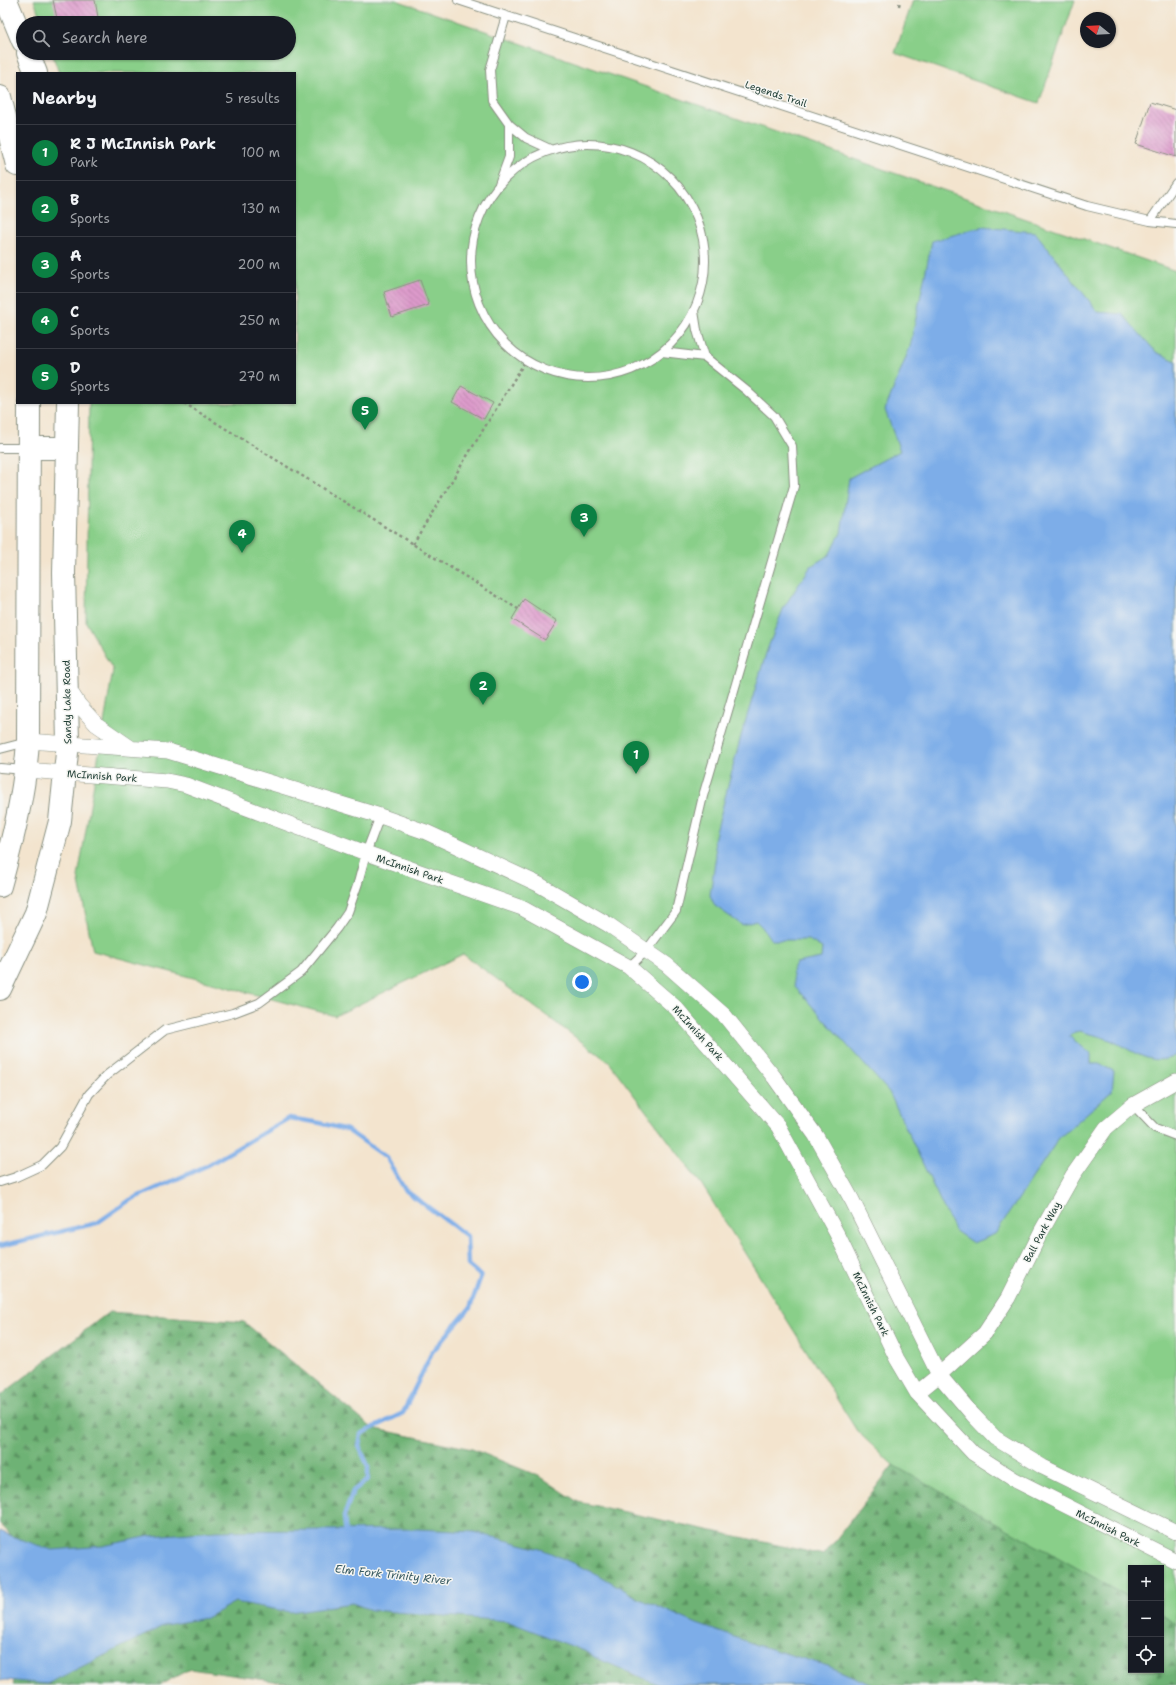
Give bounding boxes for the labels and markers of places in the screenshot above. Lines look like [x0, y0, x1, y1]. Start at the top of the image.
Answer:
pin: 5 [352, 397, 378, 430]
pin: 3 [571, 504, 597, 537]
pin: 4 [229, 520, 255, 553]
pin: 2 [470, 672, 496, 705]
pin: 1 [623, 741, 649, 774]

